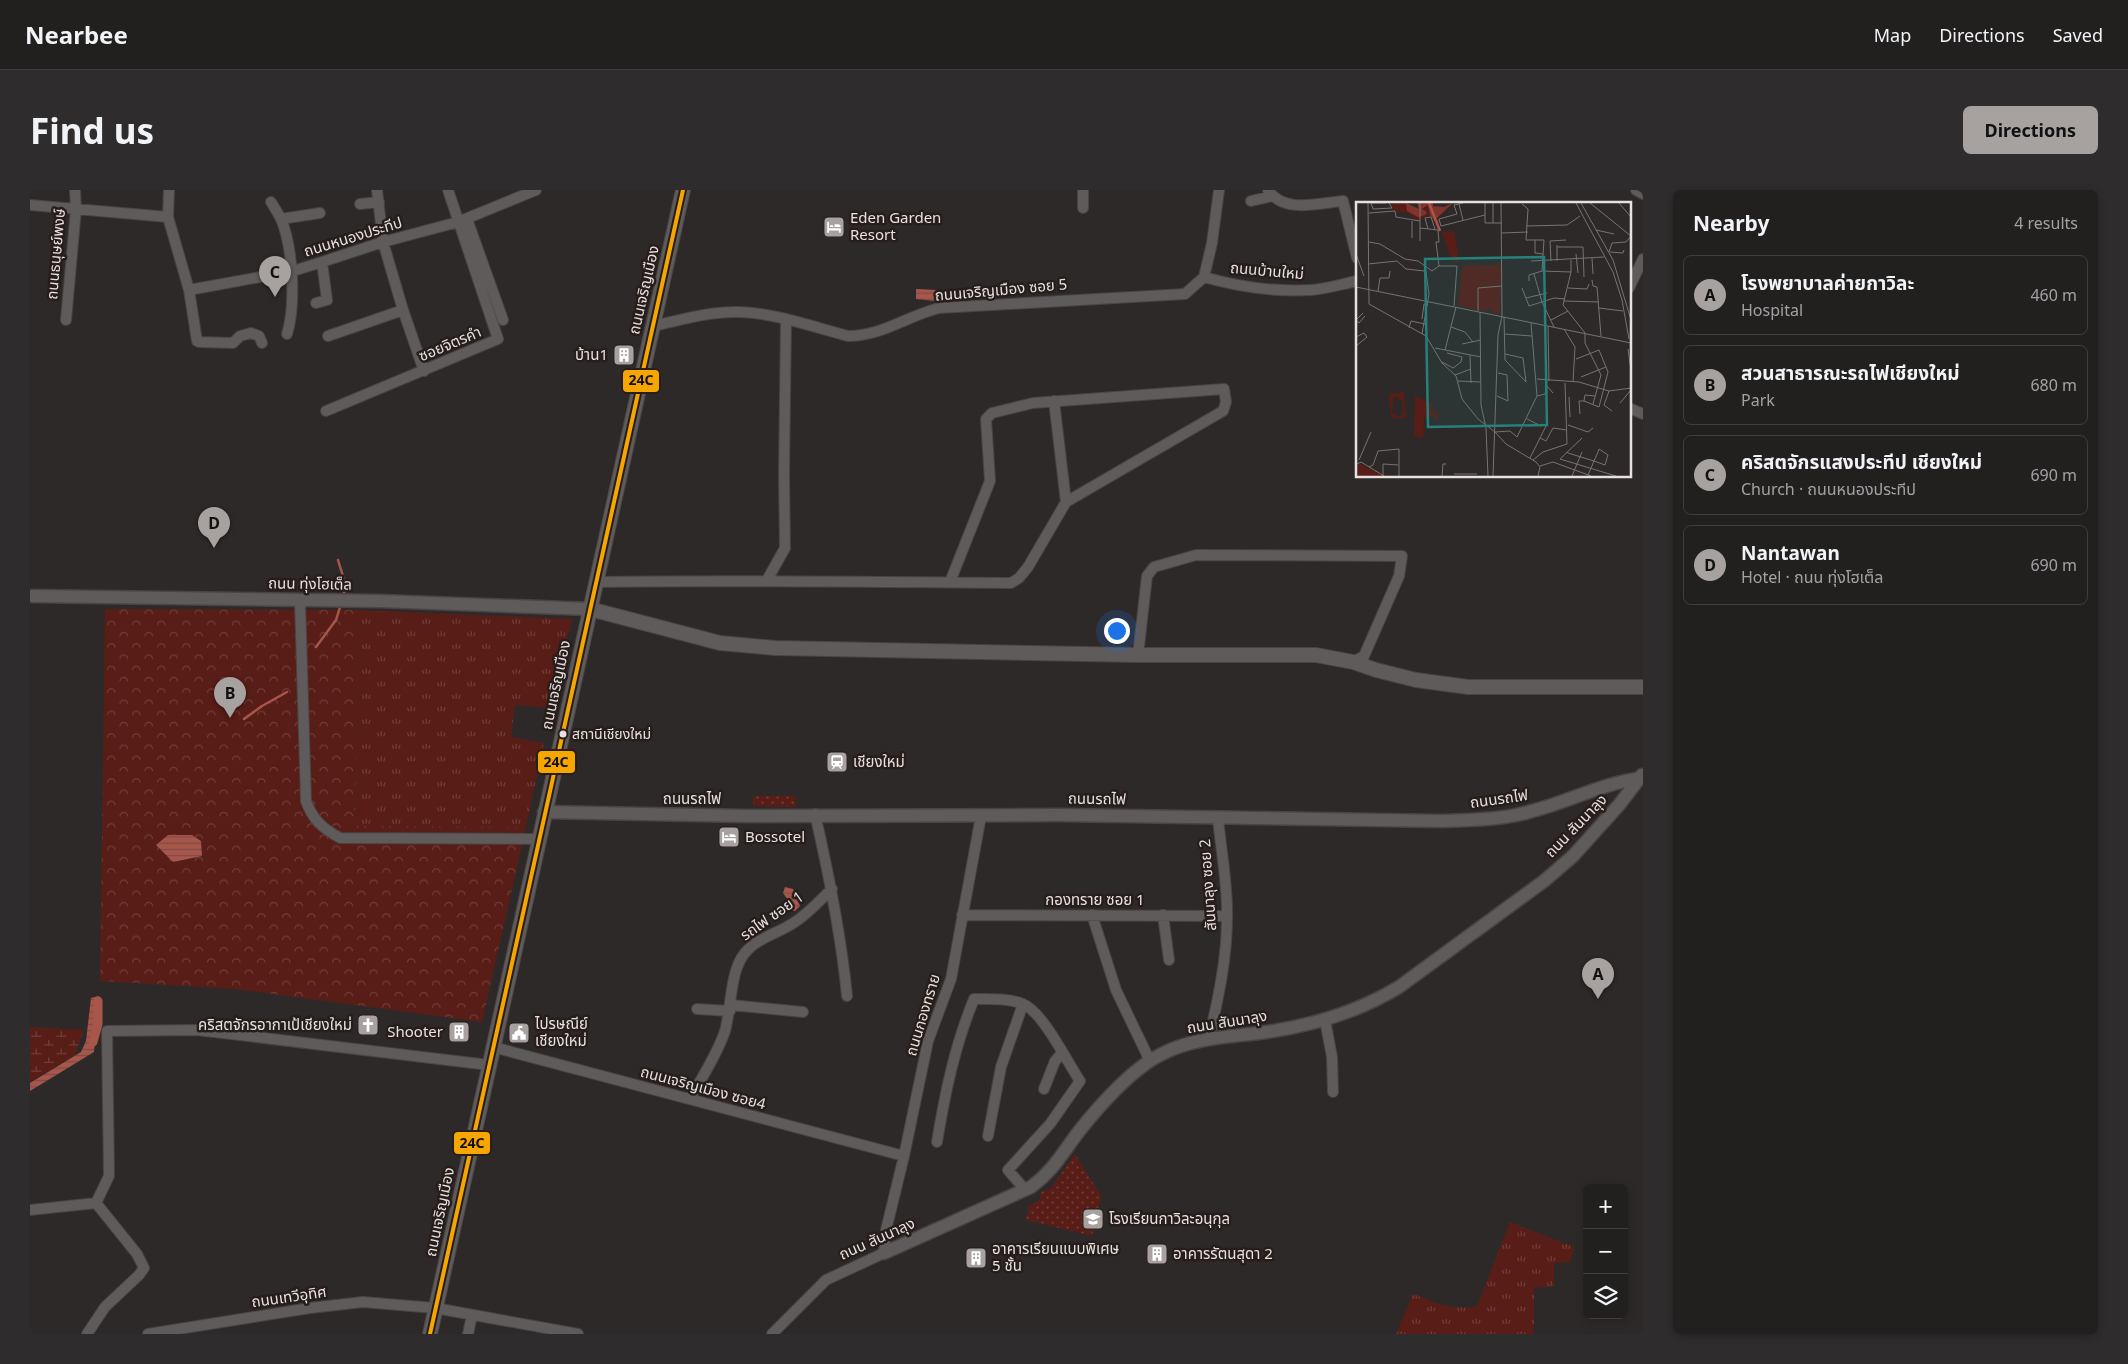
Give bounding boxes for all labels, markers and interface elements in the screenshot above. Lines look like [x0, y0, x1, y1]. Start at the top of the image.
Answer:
text: Nearbee [25, 18, 128, 51]
text: Map [1874, 23, 1911, 47]
text: Directions [1939, 23, 2025, 47]
text: Saved [2053, 23, 2103, 47]
button: Directions [1963, 106, 2098, 154]
text: Find us [30, 107, 154, 154]
inset map [1356, 202, 1630, 478]
street label: ถนนธนุษย์พงษ์ [41, 207, 69, 300]
place label: Eden Garden Resort [850, 207, 941, 244]
text: Nearby [1693, 209, 1769, 237]
street label: ถนนหนองประทีป [301, 212, 404, 260]
text: 4 results [2014, 212, 2078, 234]
hotel icon: Eden Garden Resort [822, 215, 846, 239]
street label: ถนนเจริญเมือง [623, 243, 663, 336]
pin: C [259, 256, 291, 297]
street label: ถนนบ้านใหม่ [1229, 257, 1305, 283]
text: โรงพยาบาลค่ายกาวิละ [1741, 270, 1914, 296]
street label: ถนนเจริญเมือง ซอย 5 [934, 273, 1068, 305]
text: A [1704, 284, 1716, 306]
text: 460 m [2030, 284, 2077, 306]
text: Hospital [1741, 299, 1803, 321]
street label: ซอยจิตรคำ [415, 321, 484, 365]
building icon: บ้าน1 [612, 343, 636, 367]
place label: บ้าน1 [575, 344, 608, 364]
text: สวนสาธารณะรถไฟเชียงใหม่ [1741, 360, 1960, 386]
line badge: 24C [622, 369, 660, 393]
text: 24C [628, 370, 654, 389]
text: B [1705, 374, 1715, 396]
text: 680 m [2030, 374, 2077, 396]
text: Park [1741, 389, 1775, 411]
text: คริสตจักรแสงประทีป เชียงใหม่ [1741, 449, 1982, 475]
text: C [1705, 464, 1715, 486]
text: 690 m [2030, 464, 2077, 486]
text: Church · ถนนหนองประทีป [1741, 478, 1916, 500]
pin: D [198, 507, 230, 548]
text: Nantawan [1741, 540, 1840, 566]
text: D [1704, 554, 1716, 576]
text: 690 m [2030, 554, 2077, 576]
text: Hotel · ถนน ทุ่งโฮเต็ล [1741, 566, 1883, 588]
street label: ถนน ทุ่งโฮเต็ล [268, 572, 352, 594]
your location [1104, 618, 1130, 644]
street label: ถนนเจริญเมือง [536, 638, 574, 731]
pin: B [214, 677, 246, 718]
place label: สถานีเชียงใหม่ [572, 724, 651, 743]
marker: สถานีเชียงใหม่ [558, 729, 568, 739]
line badge: 24C [537, 750, 576, 774]
station icon: เชียงใหม่ [825, 750, 849, 774]
place label: เชียงใหม่ [853, 751, 905, 771]
text: 24C [543, 752, 569, 771]
street label: ถนนรถไฟ [1469, 784, 1529, 812]
street label: ถนนรถไฟ [1068, 787, 1126, 809]
street label: ถนนรถไฟ [663, 788, 721, 808]
street label: ถนน สันนาลุง [1540, 789, 1611, 861]
hotel icon: Bossotel [717, 825, 741, 849]
place label: Bossotel [745, 826, 805, 846]
street label: สันนาลุง ซอย 2 [1194, 839, 1220, 932]
street label: รถไฟ ซอย 1 [736, 886, 807, 944]
street label: กองทราย ซอย 1 [1045, 889, 1145, 909]
pin: A [1582, 958, 1614, 999]
street label: ถนนกองทราย [900, 971, 944, 1058]
street label: ถนน สันนาลุง [1185, 1005, 1268, 1037]
church icon: คริสตจักรอากาเป้เชียงใหม่ [356, 1013, 380, 1037]
place label: ไปรษณีย์ เชียงใหม่ [534, 1013, 588, 1050]
place label: คริสตจักรอากาเป้เชียงใหม่ [198, 1014, 352, 1034]
building icon: Shooter [447, 1020, 471, 1044]
place label: Shooter [387, 1021, 443, 1041]
public building icon: ไปรษณีย์ เชียงใหม่ [507, 1021, 531, 1045]
street label: ถนนเจริญเมือง ซอย4 [638, 1061, 769, 1113]
line badge: 24C [453, 1131, 491, 1155]
text: 24C [459, 1133, 485, 1152]
street label: ถนนเจริญเมือง [420, 1165, 458, 1258]
map controls [1583, 1184, 1628, 1319]
button: + [1583, 1184, 1628, 1229]
school or university icon: โรงเรียนกาวิละอนุกุล [1081, 1207, 1105, 1231]
place label: โรงเรียนกาวิละอนุกุล [1109, 1208, 1230, 1228]
street label: ถนน สันนาลุง [836, 1212, 918, 1264]
button: − [1583, 1229, 1628, 1274]
place label: อาคารเรียนแบบพิเศษ 5 ชั้น [992, 1238, 1120, 1275]
building icon: อาคารรัตนสุดา 2 [1145, 1242, 1169, 1266]
place label: อาคารรัตนสุดา 2 [1173, 1243, 1273, 1263]
building icon: อาคารเรียนแบบพิเศษ 5 ชั้น [964, 1246, 988, 1270]
button: layers [1583, 1274, 1628, 1319]
street label: ถนนเทวีอุทิศ [250, 1281, 328, 1311]

